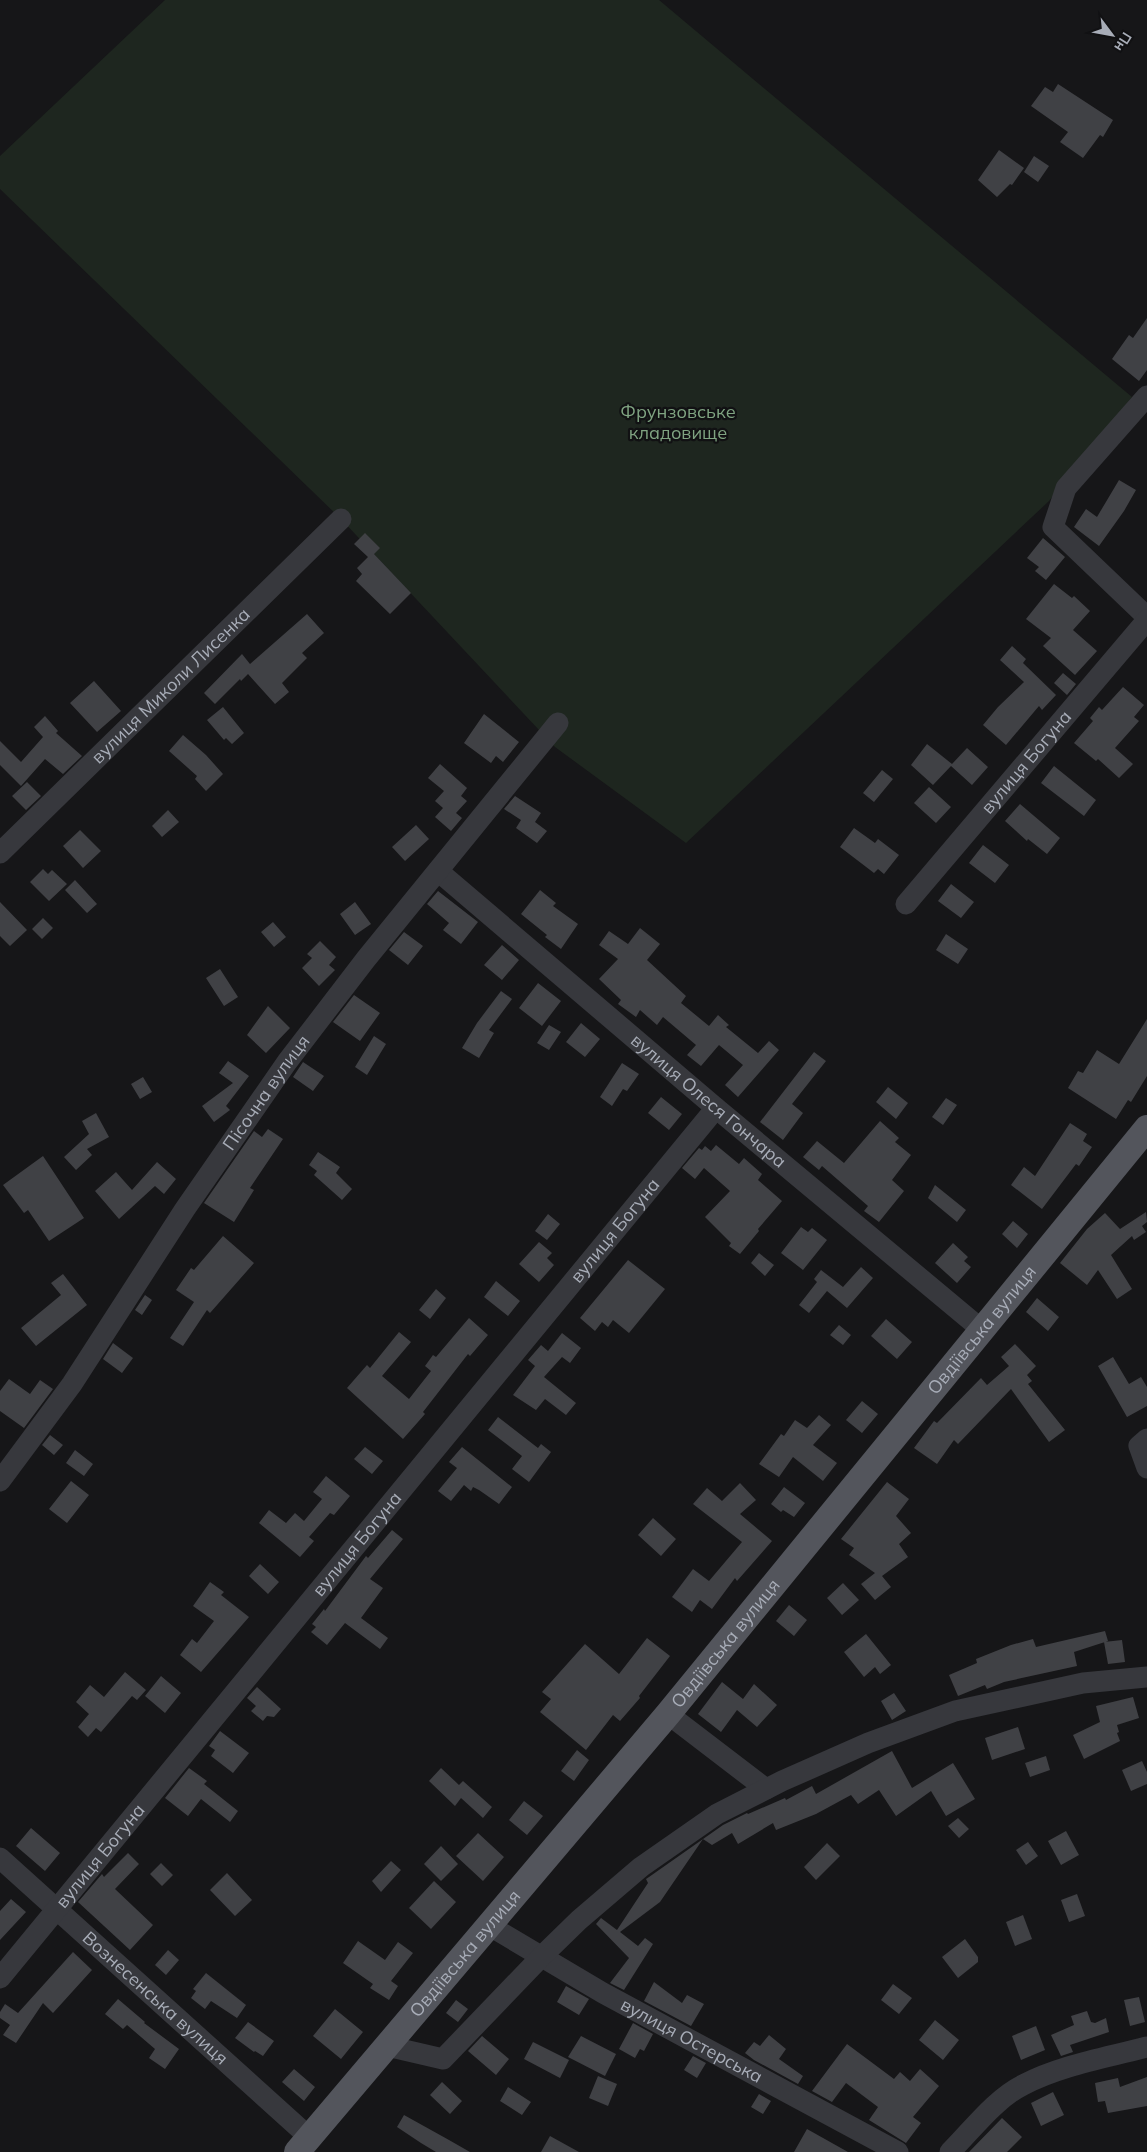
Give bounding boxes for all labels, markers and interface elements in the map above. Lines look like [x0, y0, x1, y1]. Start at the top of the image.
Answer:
north arrow [1087, 10, 1137, 60]
text: Пн [1110, 29, 1136, 55]
park label: Фрунзовське кладовище [620, 400, 736, 444]
street label: вулиця Миколи Лисенка [86, 603, 255, 768]
street label: вулиця Богуна [976, 705, 1076, 818]
street label: вулиця Олеся Гончара [626, 1029, 791, 1173]
street label: Пісочна вулиця [217, 1030, 315, 1155]
street label: вулиця Богуна [565, 1173, 664, 1287]
street label: Овдіївська вулиця [922, 1260, 1041, 1399]
street label: вулиця Богуна [307, 1487, 406, 1601]
street label: Овдіївська вулиця [666, 1574, 785, 1712]
street label: вулиця Богуна [50, 1799, 150, 1913]
street label: Овдіївська вулиця [404, 1885, 525, 2022]
street label: Вознесенська вулиця [78, 1926, 233, 2069]
street label: вулиця Остерська [617, 1993, 767, 2088]

